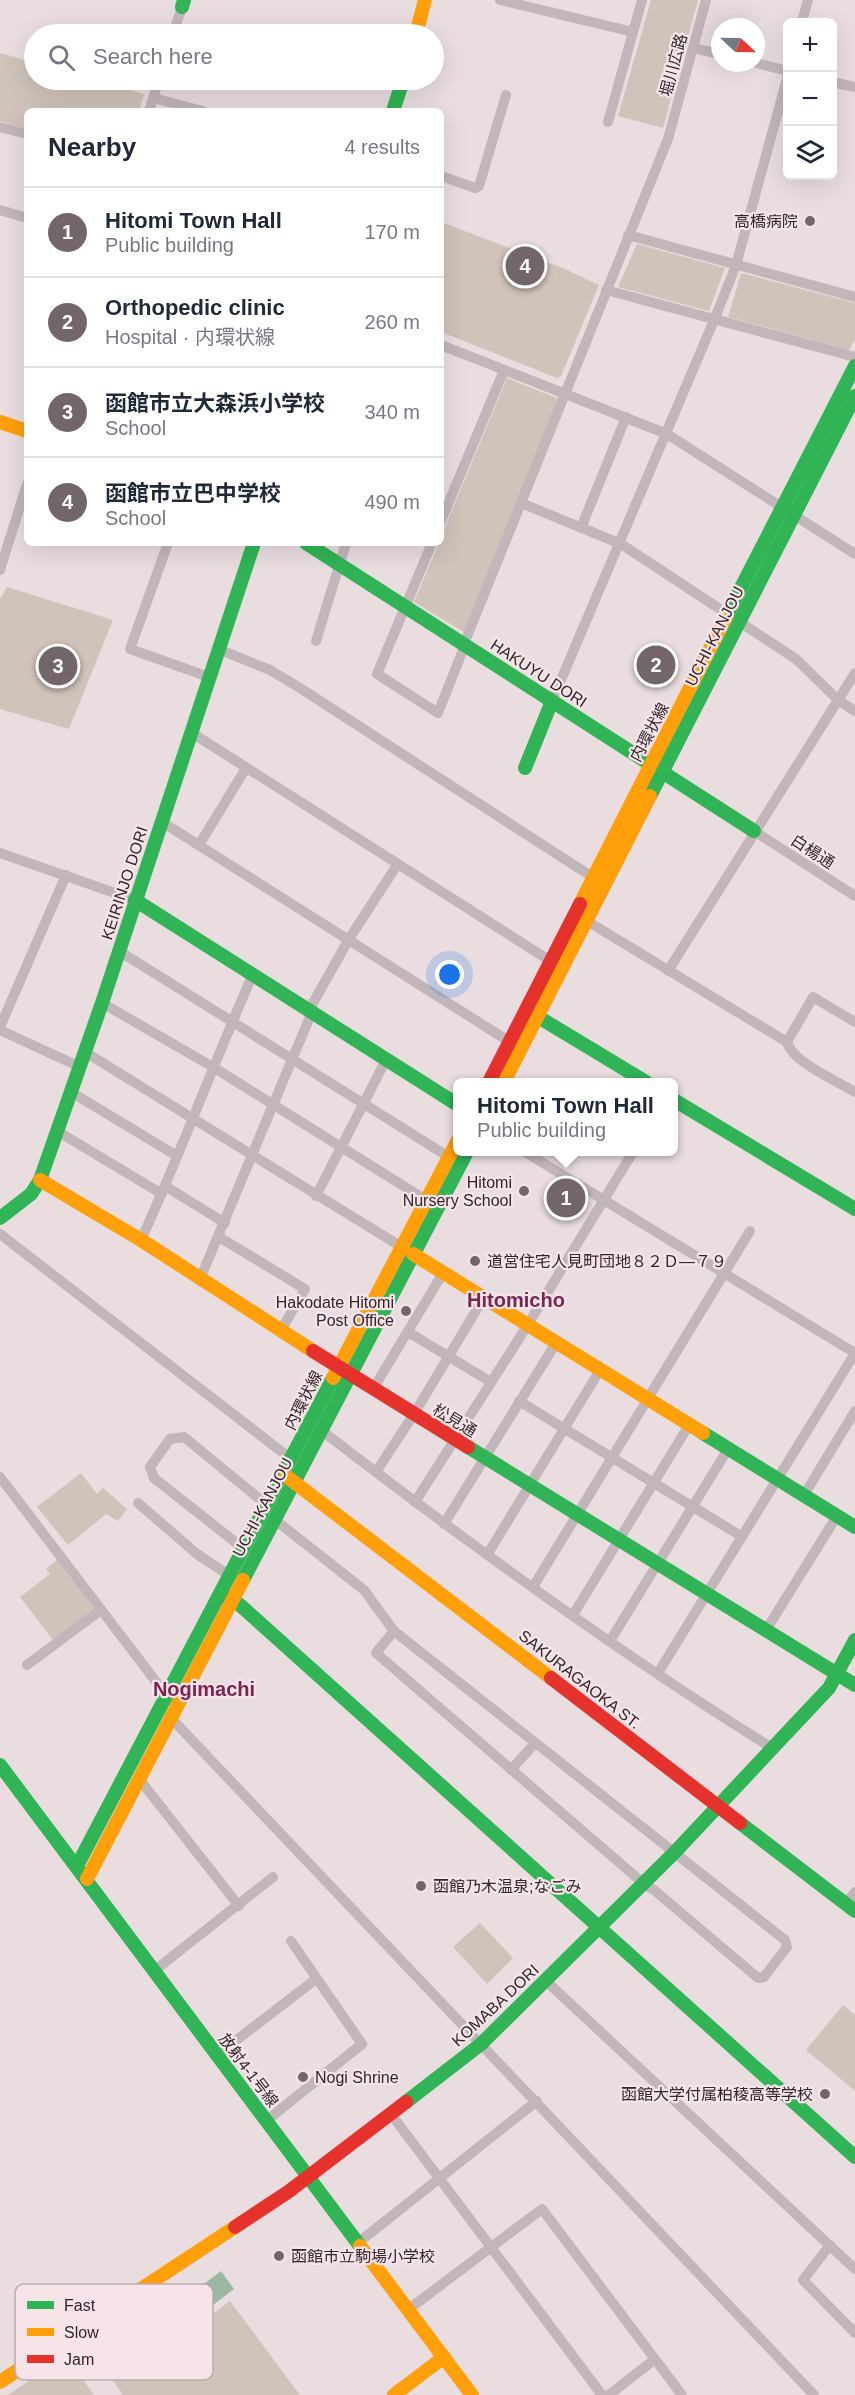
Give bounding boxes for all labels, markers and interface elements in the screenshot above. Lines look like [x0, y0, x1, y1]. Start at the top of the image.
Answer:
north arrow [711, 18, 765, 72]
map controls [783, 18, 837, 180]
button: + [783, 18, 837, 72]
search box [24, 24, 444, 90]
street label: 堀川広路 [657, 32, 690, 98]
icon: search [45, 41, 78, 74]
text: Search here [93, 44, 213, 69]
button: − [783, 72, 837, 126]
button: layers [783, 126, 837, 180]
text: Nearby [48, 132, 136, 162]
text: 4 results [344, 136, 420, 158]
text: Hitomi Town Hall [105, 208, 282, 233]
place label: 高橋病院 [734, 213, 798, 230]
marker: 高橋病院 [803, 214, 817, 228]
text: 1 [62, 221, 73, 243]
text: 170 m [364, 221, 420, 243]
text: Public building [105, 234, 234, 256]
pin: 4 [506, 244, 544, 288]
text: Orthopedic clinic [105, 295, 285, 320]
text: 2 [62, 311, 73, 333]
text: 260 m [364, 311, 420, 333]
text: Hospital · 内環状線 [105, 326, 275, 348]
text: 函館市立大森浜小学校 [105, 391, 325, 416]
text: 3 [62, 401, 73, 423]
text: 340 m [364, 401, 420, 423]
text: School [105, 417, 166, 439]
text: 函館市立巴中学校 [105, 481, 281, 506]
text: 4 [62, 491, 73, 513]
text: 490 m [364, 491, 420, 513]
text: School [105, 507, 166, 529]
street label: UCHI-KANJOU [682, 584, 747, 689]
street label: HAKUYU DORI [487, 636, 590, 711]
pin: 2 [636, 642, 676, 688]
pin: 3 [38, 644, 78, 688]
street label: 内環状線 [627, 700, 672, 764]
street label: KEIRINJO DORI [98, 824, 151, 942]
street label: 白楊通 [788, 831, 837, 872]
your location [435, 960, 464, 989]
popup [453, 1078, 678, 1156]
text: Hitomi Town Hall [477, 1093, 654, 1118]
text: Public building [477, 1119, 606, 1141]
place label: Hitomi Nursery School [403, 1174, 512, 1209]
pin: 1 [546, 1176, 586, 1220]
marker: Hitomi Nursery School [517, 1184, 531, 1198]
place label: 道営住宅人見町団地８２Ｄ―７９ [487, 1253, 727, 1270]
marker: 道営住宅人見町団地８２Ｄ―７９ [468, 1254, 482, 1268]
district label: Hitomicho [467, 1289, 565, 1311]
place label: Hakodate Hitomi Post Office [276, 1294, 394, 1329]
marker: Hakodate Hitomi Post Office [399, 1304, 413, 1318]
street label: 内環状線 [281, 1368, 326, 1433]
street label: 松見通 [430, 1401, 480, 1440]
street label: UCHI-KANJOU [229, 1455, 296, 1559]
street label: SAKURAGAOKA ST. [516, 1627, 644, 1732]
district label: Nogimachi [153, 1678, 255, 1700]
place label: 函館乃木温泉;なごみ [433, 1878, 581, 1895]
marker: 函館乃木温泉;なごみ [414, 1879, 428, 1893]
street label: KOMABA DORI [449, 1961, 542, 2050]
street label: 放射4-1号線 [216, 2030, 282, 2110]
place label: Nogi Shrine [315, 2069, 399, 2086]
marker: Nogi Shrine [296, 2070, 310, 2084]
place label: 函館大学付属柏稜高等学校 [621, 2086, 813, 2103]
marker: 函館大学付属柏稜高等学校 [818, 2087, 832, 2101]
place label: 函館市立駒場小学校 [291, 2248, 435, 2265]
marker: 函館市立駒場小学校 [272, 2249, 286, 2263]
legend [15, 2284, 213, 2380]
text: Fast [64, 2297, 96, 2314]
text: Slow [64, 2324, 99, 2341]
text: Jam [64, 2351, 94, 2368]

